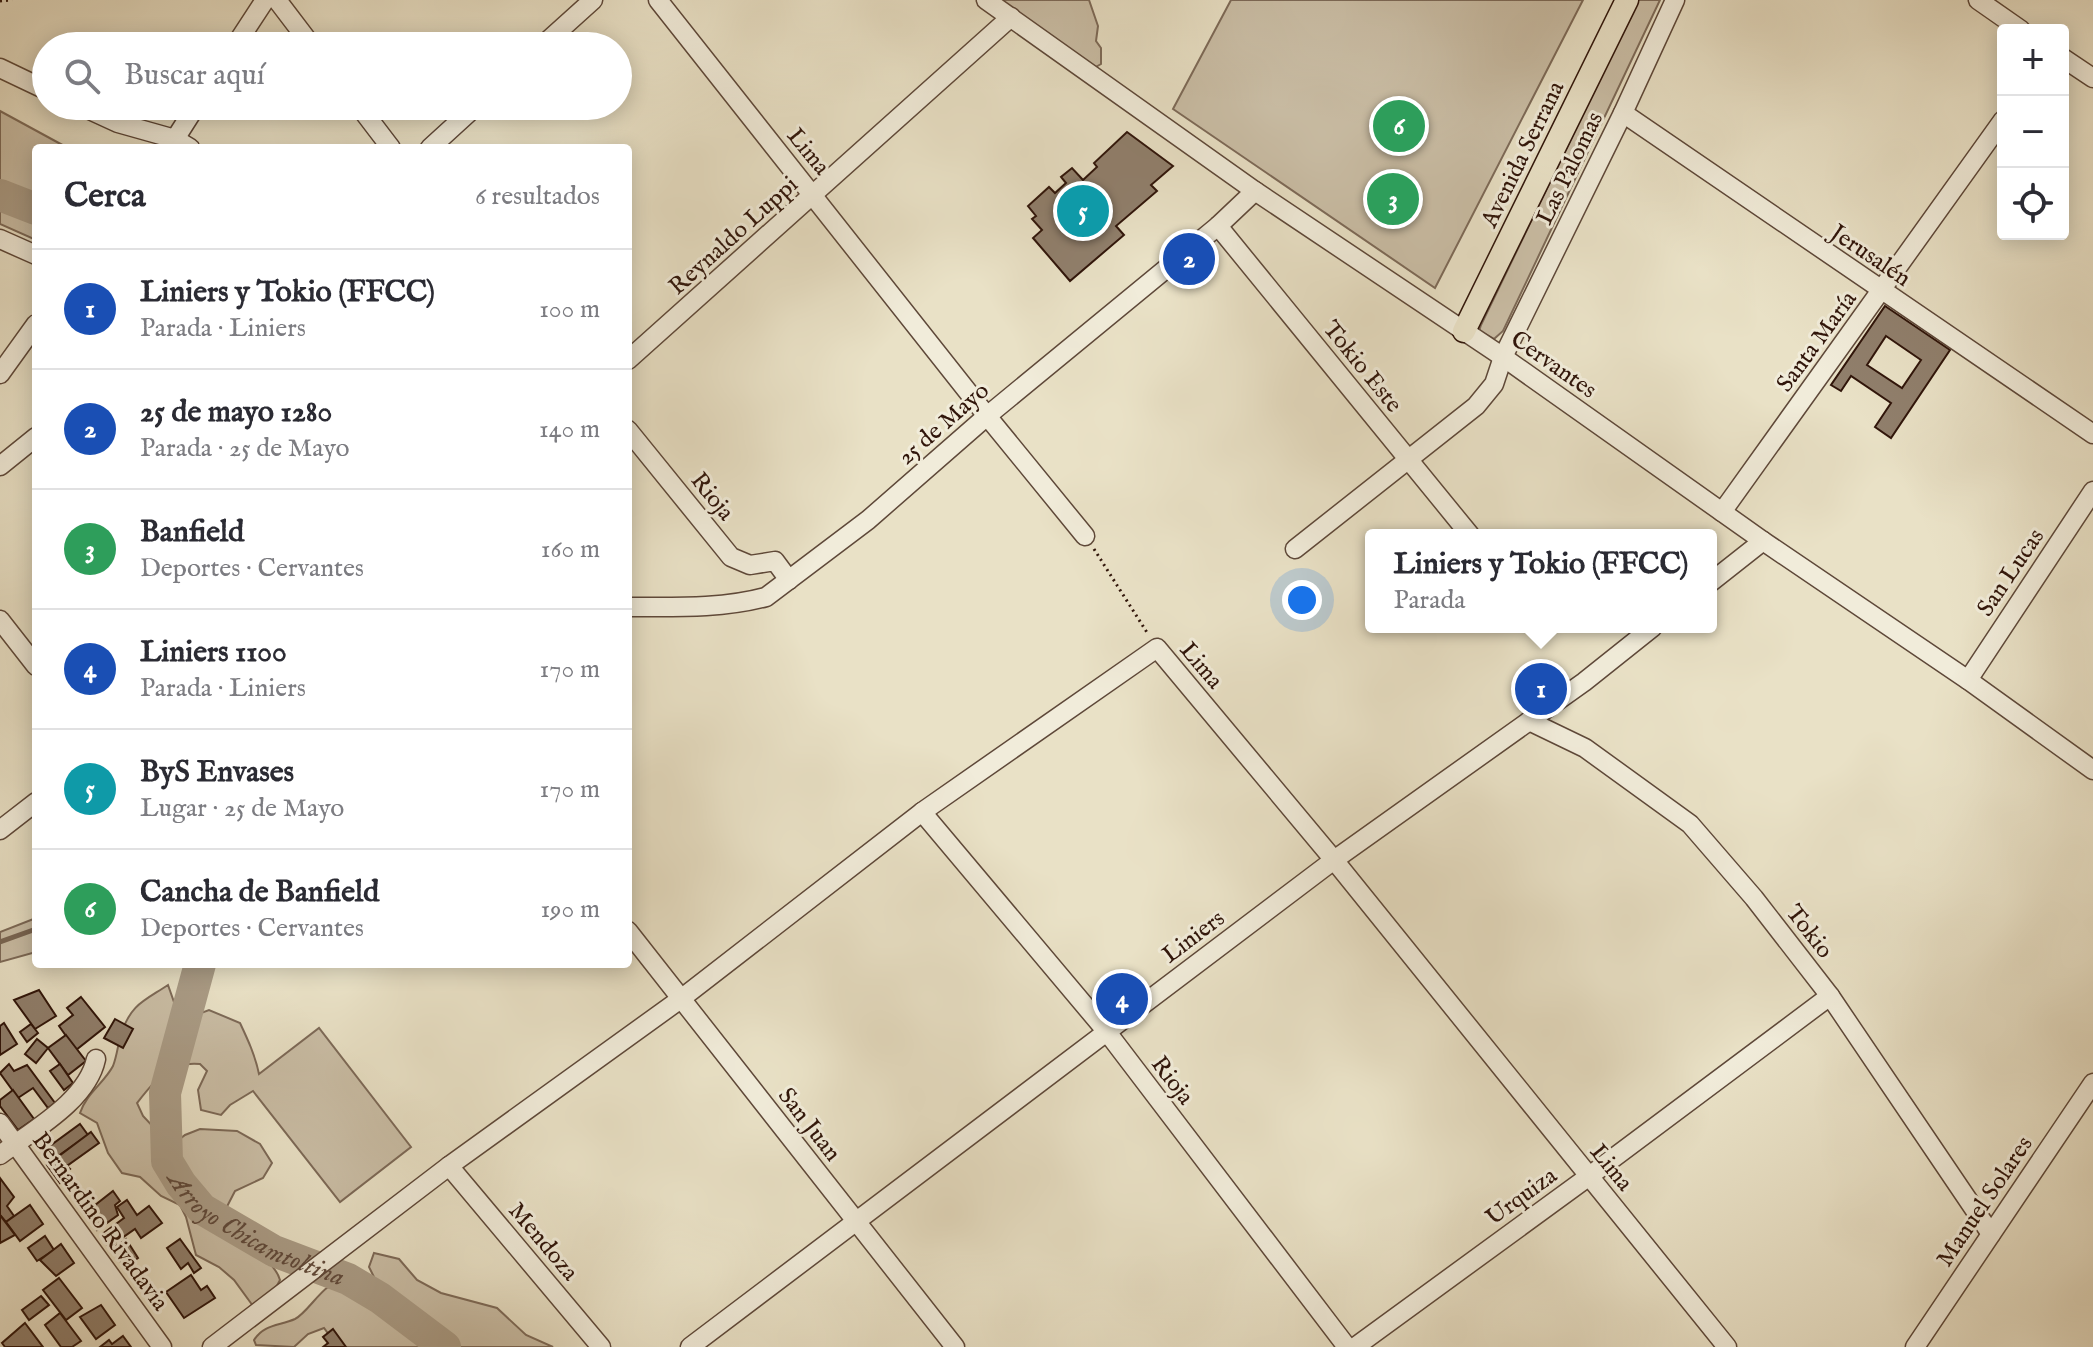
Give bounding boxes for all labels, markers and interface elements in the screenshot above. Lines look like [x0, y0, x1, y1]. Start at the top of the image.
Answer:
map controls [1997, 24, 2069, 240]
button: + [1997, 24, 2069, 96]
search box [32, 32, 632, 120]
icon: search [60, 54, 104, 98]
text: Buscar aquí [124, 57, 265, 95]
street label: Avenida Serrana [1474, 76, 1572, 234]
pin: 6 [1373, 96, 1425, 156]
button: − [1997, 96, 2069, 168]
street label: Las Palomas [1530, 107, 1611, 230]
street label: Lima [779, 122, 837, 183]
button: locate [1997, 168, 2069, 240]
pin: 3 [1367, 169, 1419, 229]
street label: Reynaldo Luppi [663, 170, 805, 302]
text: Cerca [64, 175, 146, 218]
text: 6 resultados [475, 180, 600, 213]
pin: 5 [1057, 181, 1109, 241]
street label: Jerusalén [1821, 216, 1917, 295]
pin: 2 [1163, 229, 1215, 289]
text: Liniers y Tokio (FFCC) [140, 274, 435, 312]
street label: Santa María [1770, 285, 1865, 399]
text: 1 [85, 293, 95, 326]
text: 100 m [539, 293, 600, 326]
text: Parada · Liniers [140, 312, 306, 345]
street label: Tokio Este [1315, 315, 1408, 419]
street label: Cervantes [1504, 324, 1602, 406]
street label: 25 de Mayo [892, 376, 996, 472]
text: 25 de mayo 1280 [140, 394, 332, 432]
text: 2 [84, 413, 96, 446]
text: 140 m [539, 413, 600, 446]
text: Parada · 25 de Mayo [140, 432, 350, 465]
street label: Rioja [683, 466, 741, 528]
text: Banfield [140, 514, 244, 552]
street label: San Lucas [1971, 523, 2052, 623]
popup [1365, 529, 1717, 633]
text: 3 [85, 533, 95, 566]
text: 160 m [541, 533, 600, 566]
text: Liniers y Tokio (FFCC) [1394, 546, 1688, 584]
text: Deportes · Cervantes [140, 552, 364, 585]
your location [1282, 580, 1322, 620]
text: Parada [1394, 584, 1466, 617]
text: Liniers 1100 [140, 634, 287, 672]
street label: Lima [1172, 636, 1230, 696]
text: 4 [84, 653, 96, 686]
text: 170 m [540, 653, 600, 686]
pin: 1 [1515, 659, 1567, 719]
text: Parada · Liniers [140, 672, 306, 705]
text: ByS Envases [140, 754, 294, 792]
text: 5 [85, 773, 95, 806]
text: 170 m [540, 773, 600, 806]
text: Lugar · 25 de Mayo [140, 792, 344, 825]
text: Cancha de Banfield [140, 874, 379, 912]
text: 6 [85, 893, 95, 926]
text: 190 m [540, 893, 600, 926]
street label: Tokio [1778, 899, 1840, 965]
street label: Liniers [1156, 903, 1232, 971]
text: Deportes · Cervantes [140, 912, 364, 945]
pin: 4 [1096, 969, 1148, 1029]
street label: Rioja [1143, 1050, 1201, 1112]
street label: San Juan [770, 1082, 847, 1168]
street label: Bernardino Rivadavia [24, 1126, 175, 1318]
street label: Manuel Solares [1930, 1130, 2040, 1273]
street label: Lima [1582, 1138, 1640, 1199]
street label: Urquiza [1480, 1161, 1564, 1233]
water label: Arroyo Chicamtoltina [158, 1164, 349, 1294]
street label: Mendoza [501, 1196, 585, 1288]

